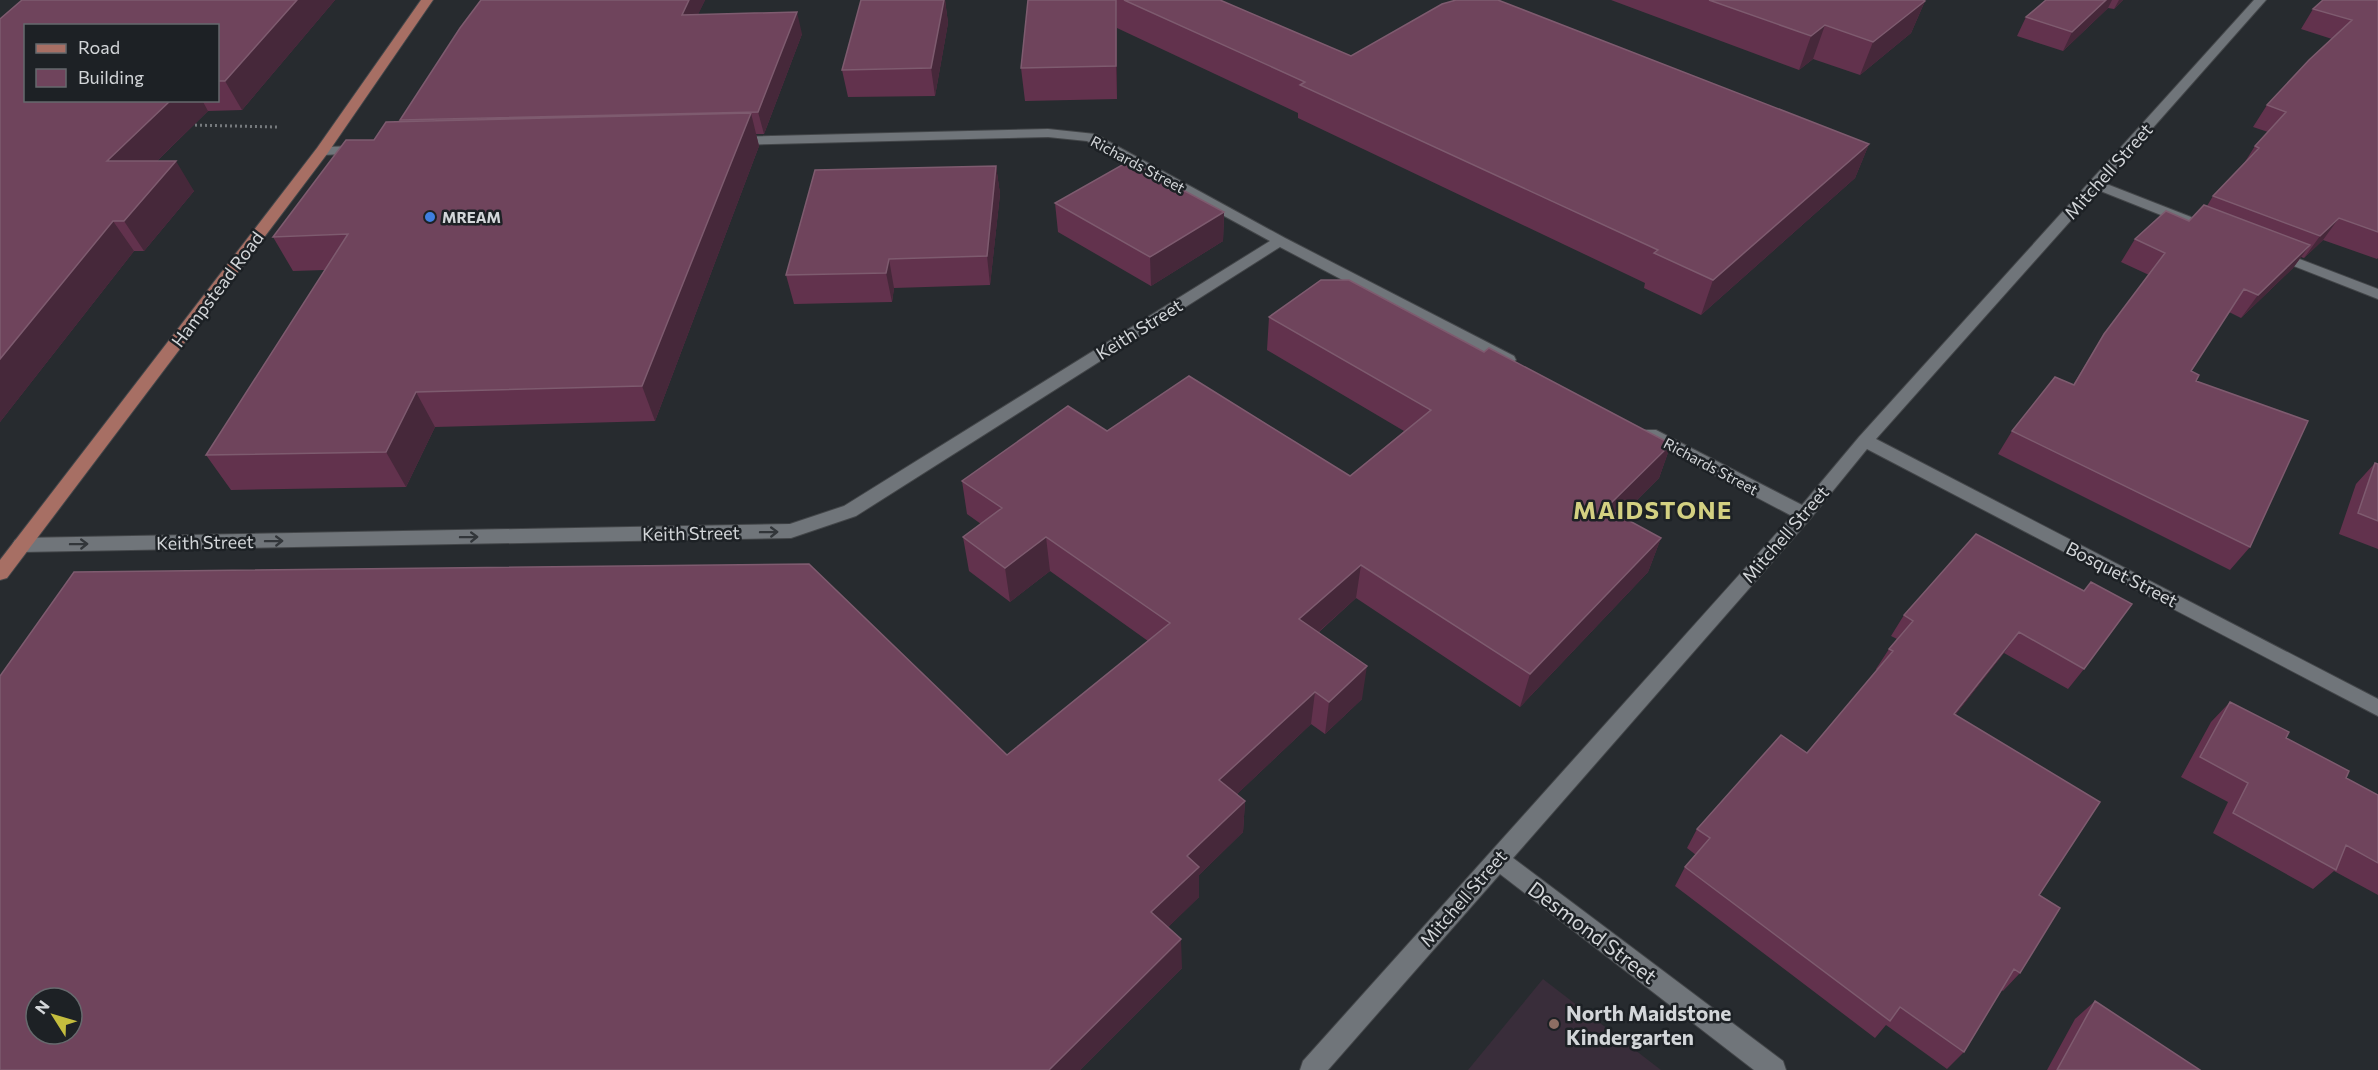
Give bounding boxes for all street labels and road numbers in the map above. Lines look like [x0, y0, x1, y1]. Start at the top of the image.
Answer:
street label: Mitchell Street [2059, 119, 2157, 223]
street label: Richards Street [1088, 132, 1188, 196]
street label: Hampstead Road [166, 227, 268, 351]
street label: Keith Street [1092, 294, 1186, 364]
street label: Richards Street [1661, 434, 1761, 498]
street label: Mitchell Street [1737, 481, 1833, 587]
street label: Keith Street [642, 521, 740, 545]
street label: Keith Street [156, 530, 254, 554]
street label: Bosquet Street [2063, 536, 2181, 612]
street label: Mitchell Street [1415, 845, 1511, 951]
street label: Desmond Street [1524, 876, 1662, 988]

